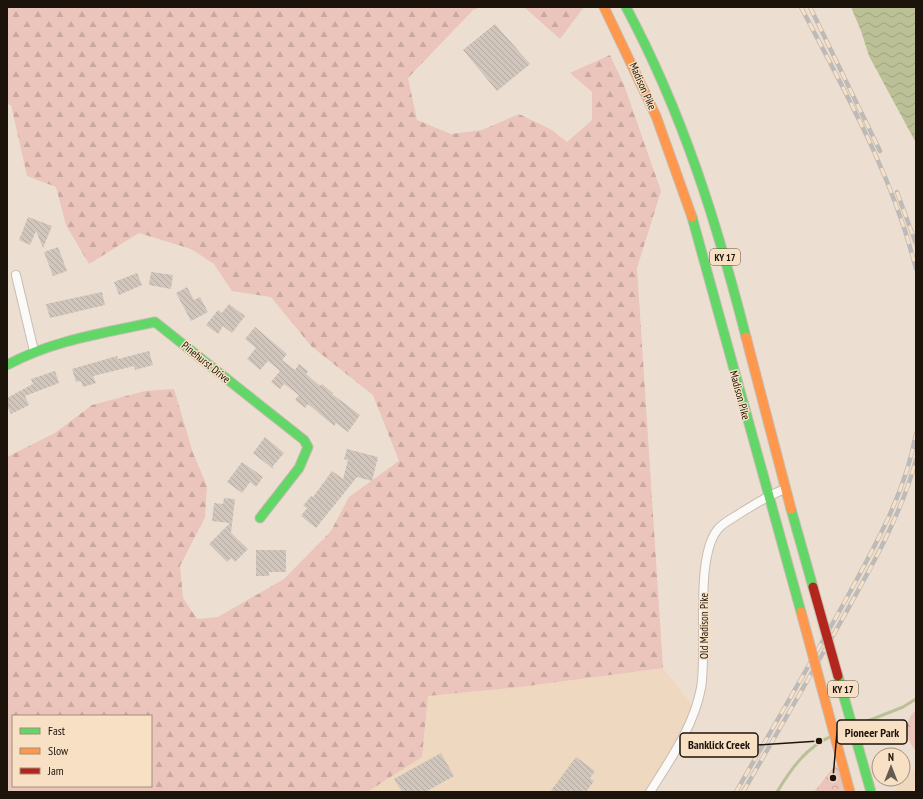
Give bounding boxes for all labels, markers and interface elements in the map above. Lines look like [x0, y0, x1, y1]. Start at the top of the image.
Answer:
street label: Madison Pike [626, 60, 660, 112]
road number: KY 17 [710, 249, 740, 265]
street label: Pinehurst Drive [179, 338, 233, 386]
street label: Madison Pike [727, 369, 753, 422]
street label: Old Madison Pike [697, 593, 711, 659]
road number: KY 17 [828, 681, 858, 697]
legend [12, 715, 152, 787]
callout: Pioneer Park [837, 720, 907, 744]
text: Fast [48, 723, 66, 738]
text: Pioneer Park [845, 725, 899, 740]
callout: Banklick Creek [680, 733, 758, 757]
text: Banklick Creek [688, 737, 750, 752]
text: Slow [48, 743, 69, 758]
north arrow [871, 747, 911, 787]
text: N [888, 750, 894, 764]
text: Jam [47, 763, 64, 778]

